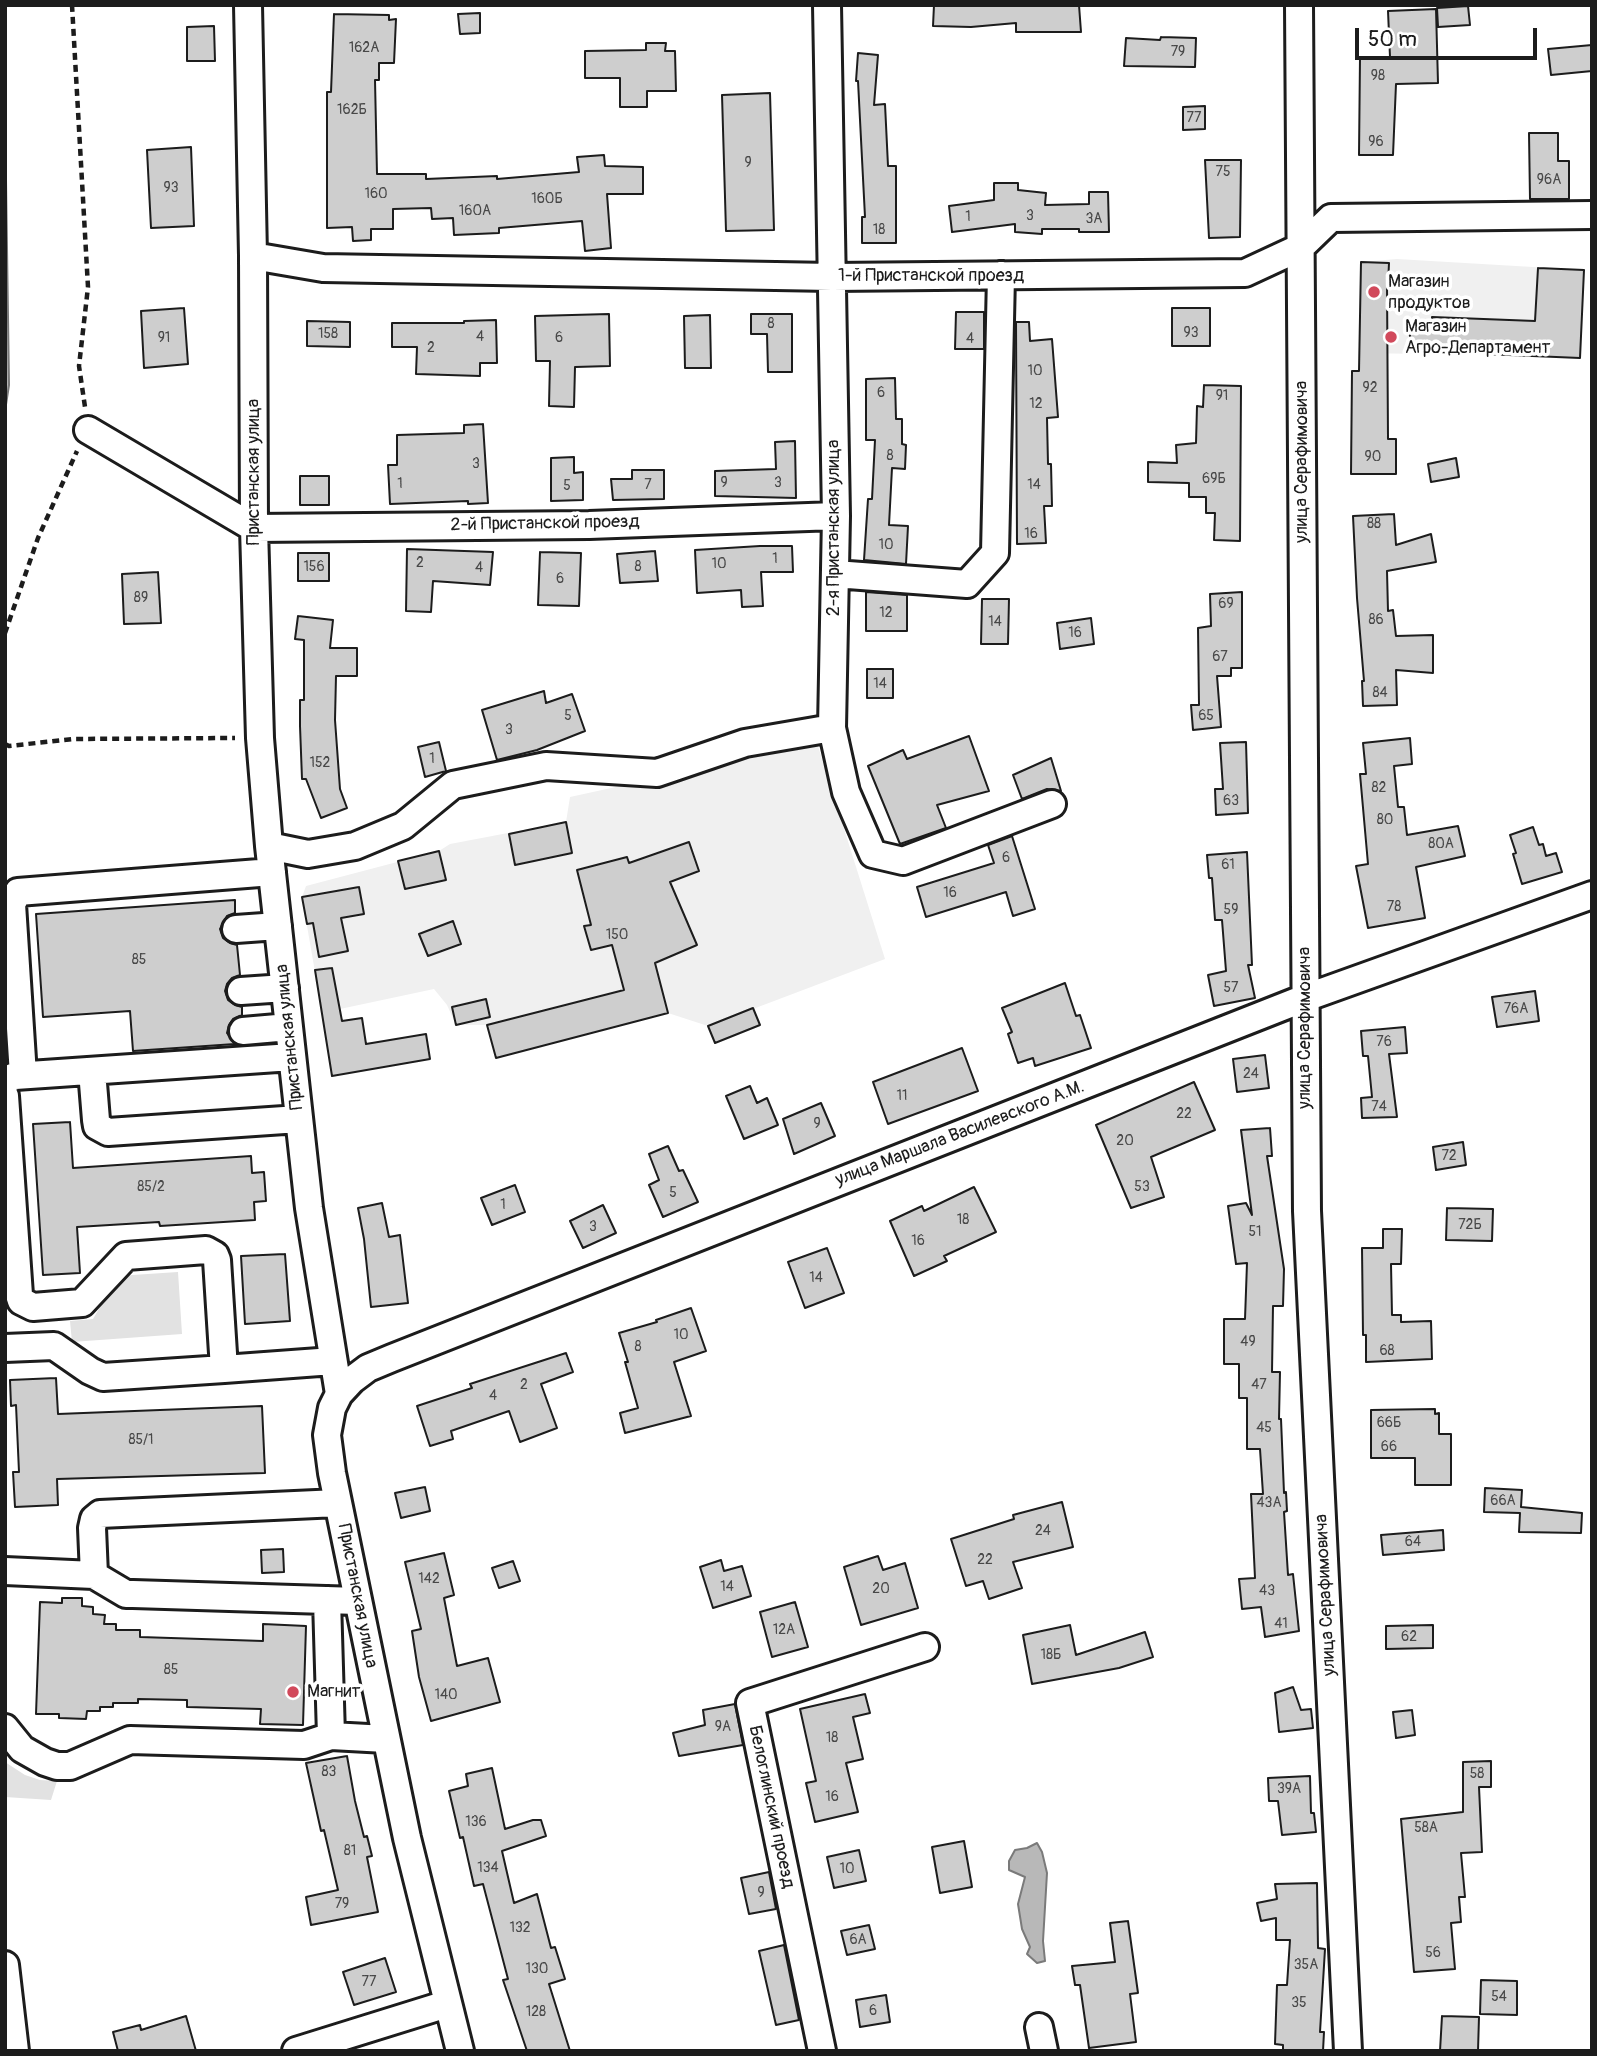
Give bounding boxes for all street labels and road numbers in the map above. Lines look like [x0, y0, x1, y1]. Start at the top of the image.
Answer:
street label: 1-й Пристанской проезд [838, 265, 1024, 287]
street label: улица Серафимовича [1291, 381, 1313, 543]
street label: Пристанская улица [243, 399, 265, 545]
street label: 2-я Пристанская улица [823, 440, 845, 616]
street label: 2-й Пристанской проезд [450, 512, 640, 536]
street label: улица Серафимовича [1294, 947, 1316, 1109]
street label: Пристанская улица [272, 963, 308, 1111]
street label: улица Маршала Василевского А.М. [833, 1076, 1087, 1192]
street label: улица Серафимовича [1311, 1513, 1341, 1677]
street label: Пристанская улица [332, 1522, 382, 1670]
street label: Белоглинский проезд [743, 1724, 799, 1890]

